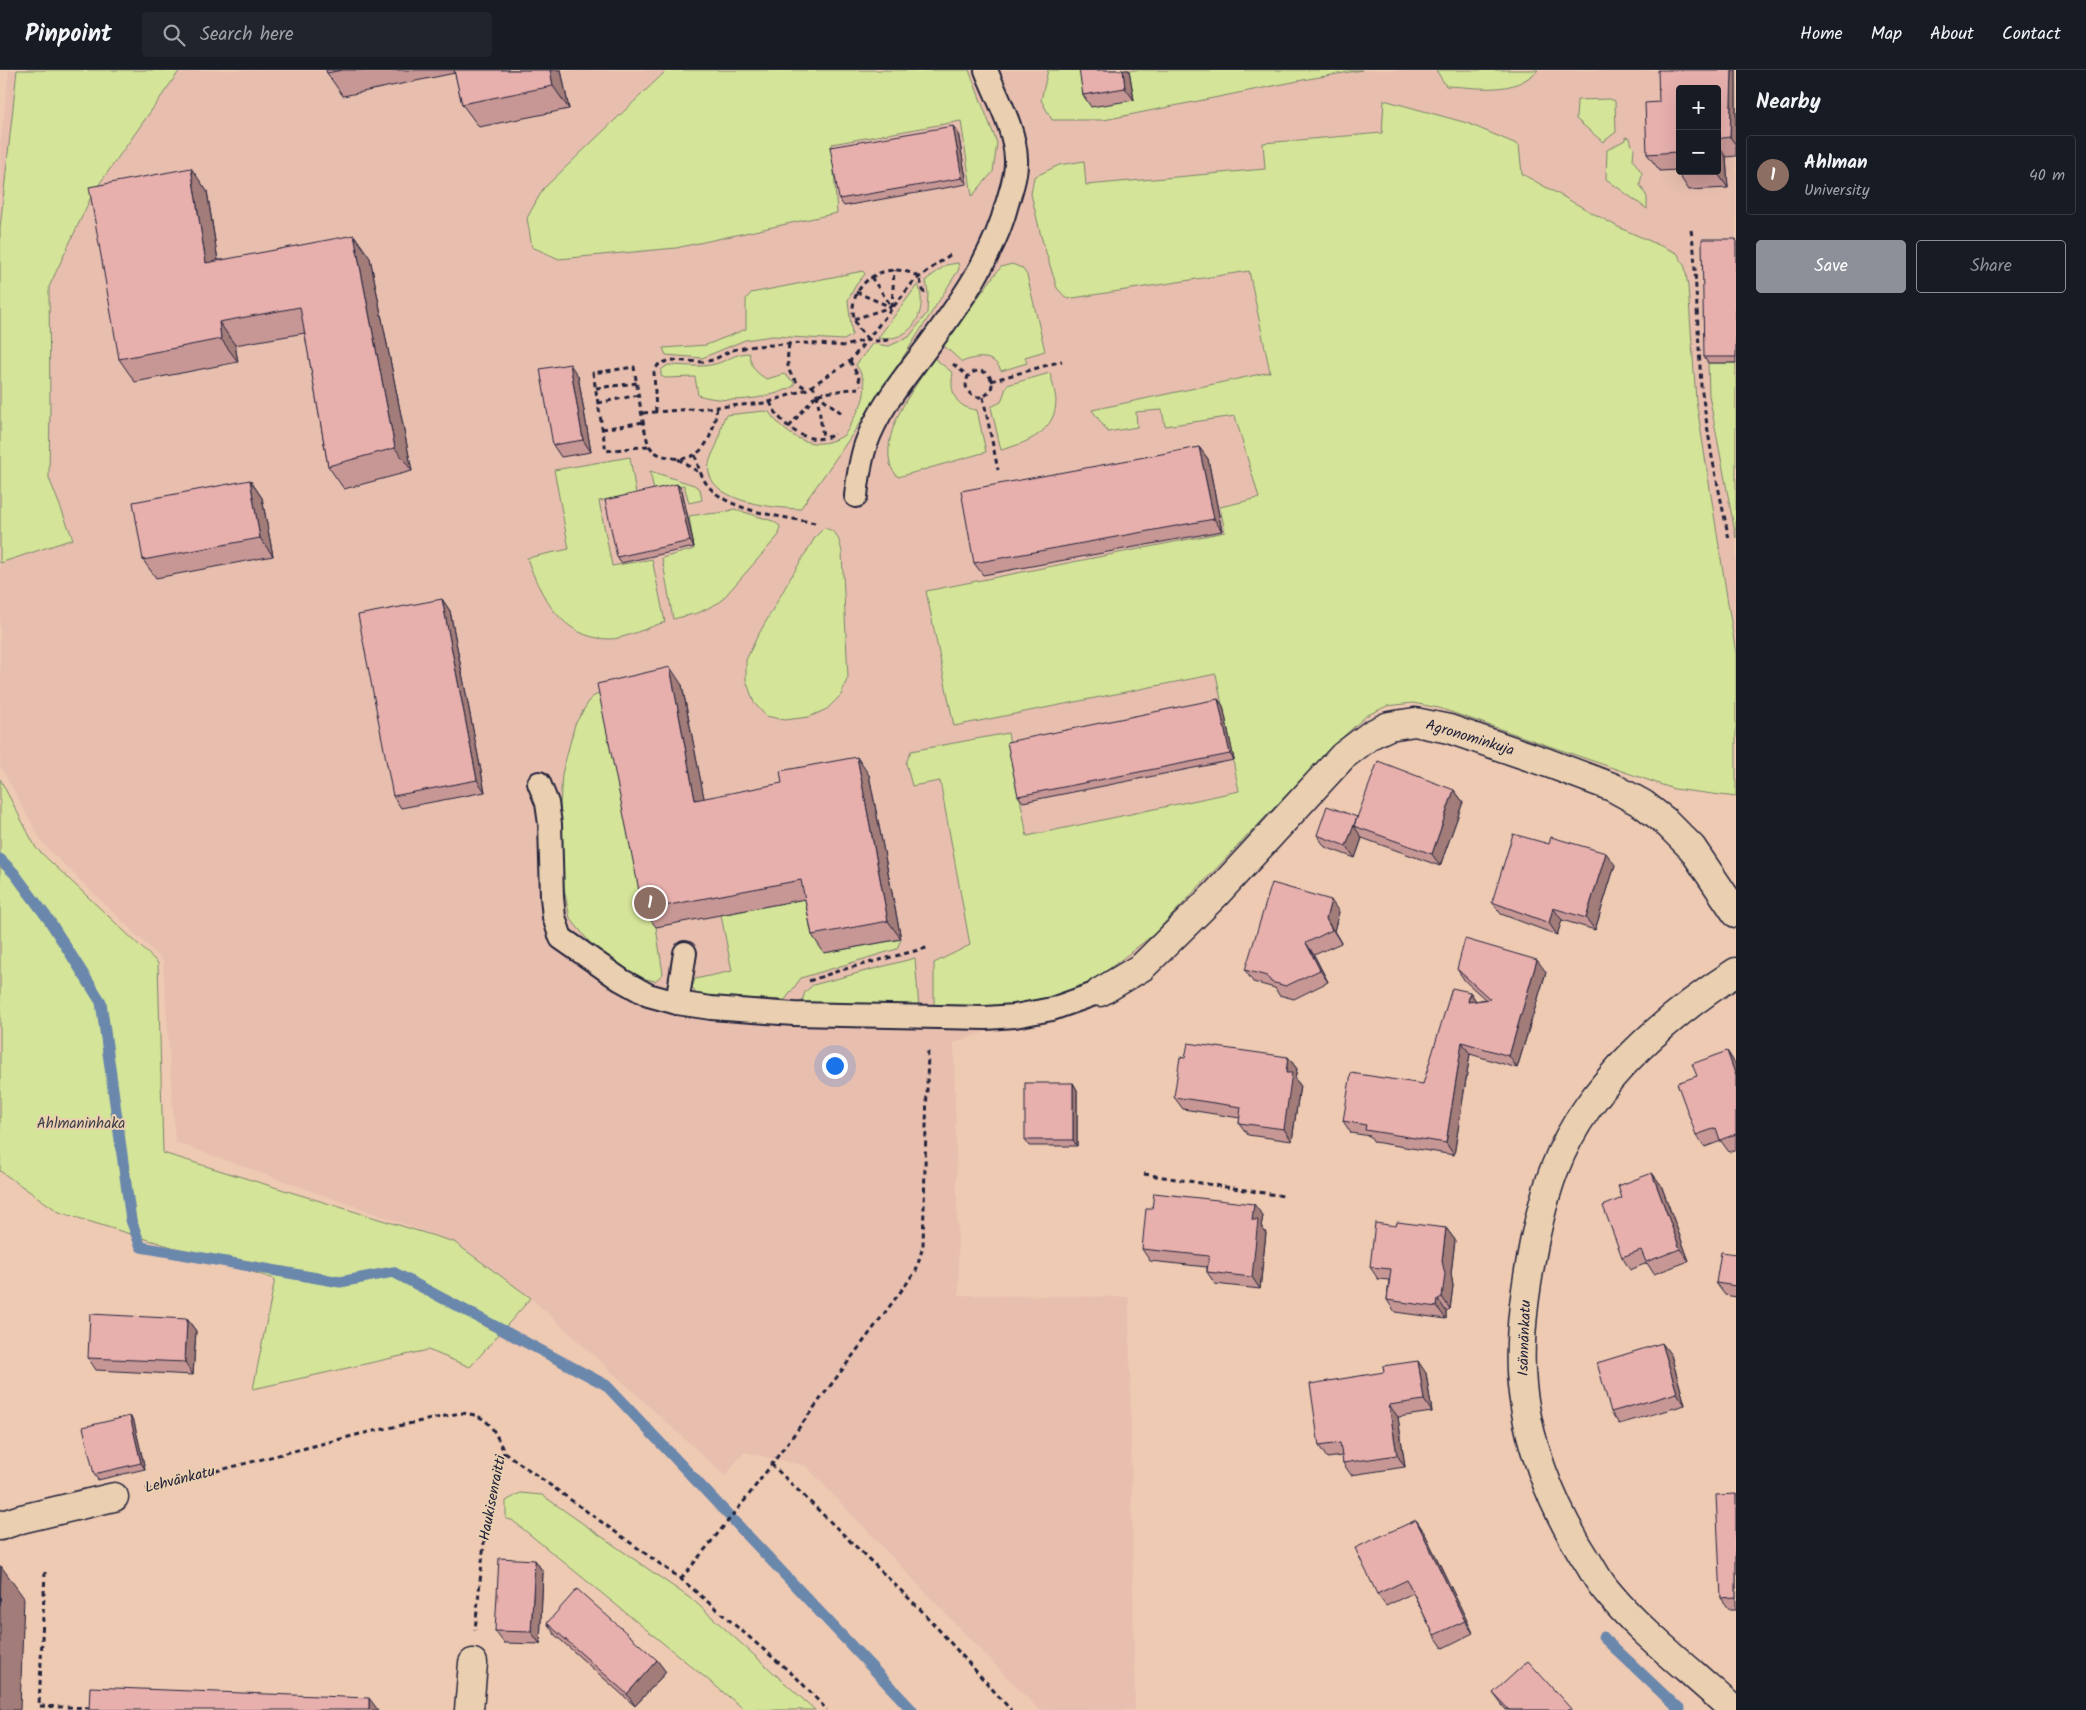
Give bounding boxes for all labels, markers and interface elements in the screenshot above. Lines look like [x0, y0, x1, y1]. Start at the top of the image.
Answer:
search box [142, 12, 492, 57]
text: Pinpoint [25, 15, 112, 54]
text: Search here [200, 20, 294, 50]
text: Home [1800, 20, 1843, 49]
text: Map [1871, 20, 1902, 49]
text: About [1930, 20, 1974, 49]
text: Contact [2002, 20, 2061, 49]
icon: search [160, 21, 188, 49]
map controls [1676, 85, 1721, 175]
button: + [1676, 85, 1721, 130]
text: Nearby [1756, 86, 1821, 119]
button: − [1676, 130, 1721, 175]
text: Ahlman [1804, 148, 1868, 178]
text: 1 [1771, 163, 1775, 188]
text: 40 m [2029, 163, 2065, 188]
text: University [1804, 178, 1869, 203]
button: Save [1756, 240, 1906, 293]
button: Share [1916, 240, 2066, 293]
street label: Agronominkuja [1423, 713, 1517, 763]
pin: 1 [634, 884, 666, 922]
your location [822, 1053, 848, 1079]
park label: Ahlmaninhaka [37, 1112, 125, 1136]
street label: Isännänkatu [1512, 1299, 1538, 1377]
street label: Haukisenraitti [473, 1452, 513, 1543]
street label: Lehvänkatu [142, 1460, 218, 1500]

